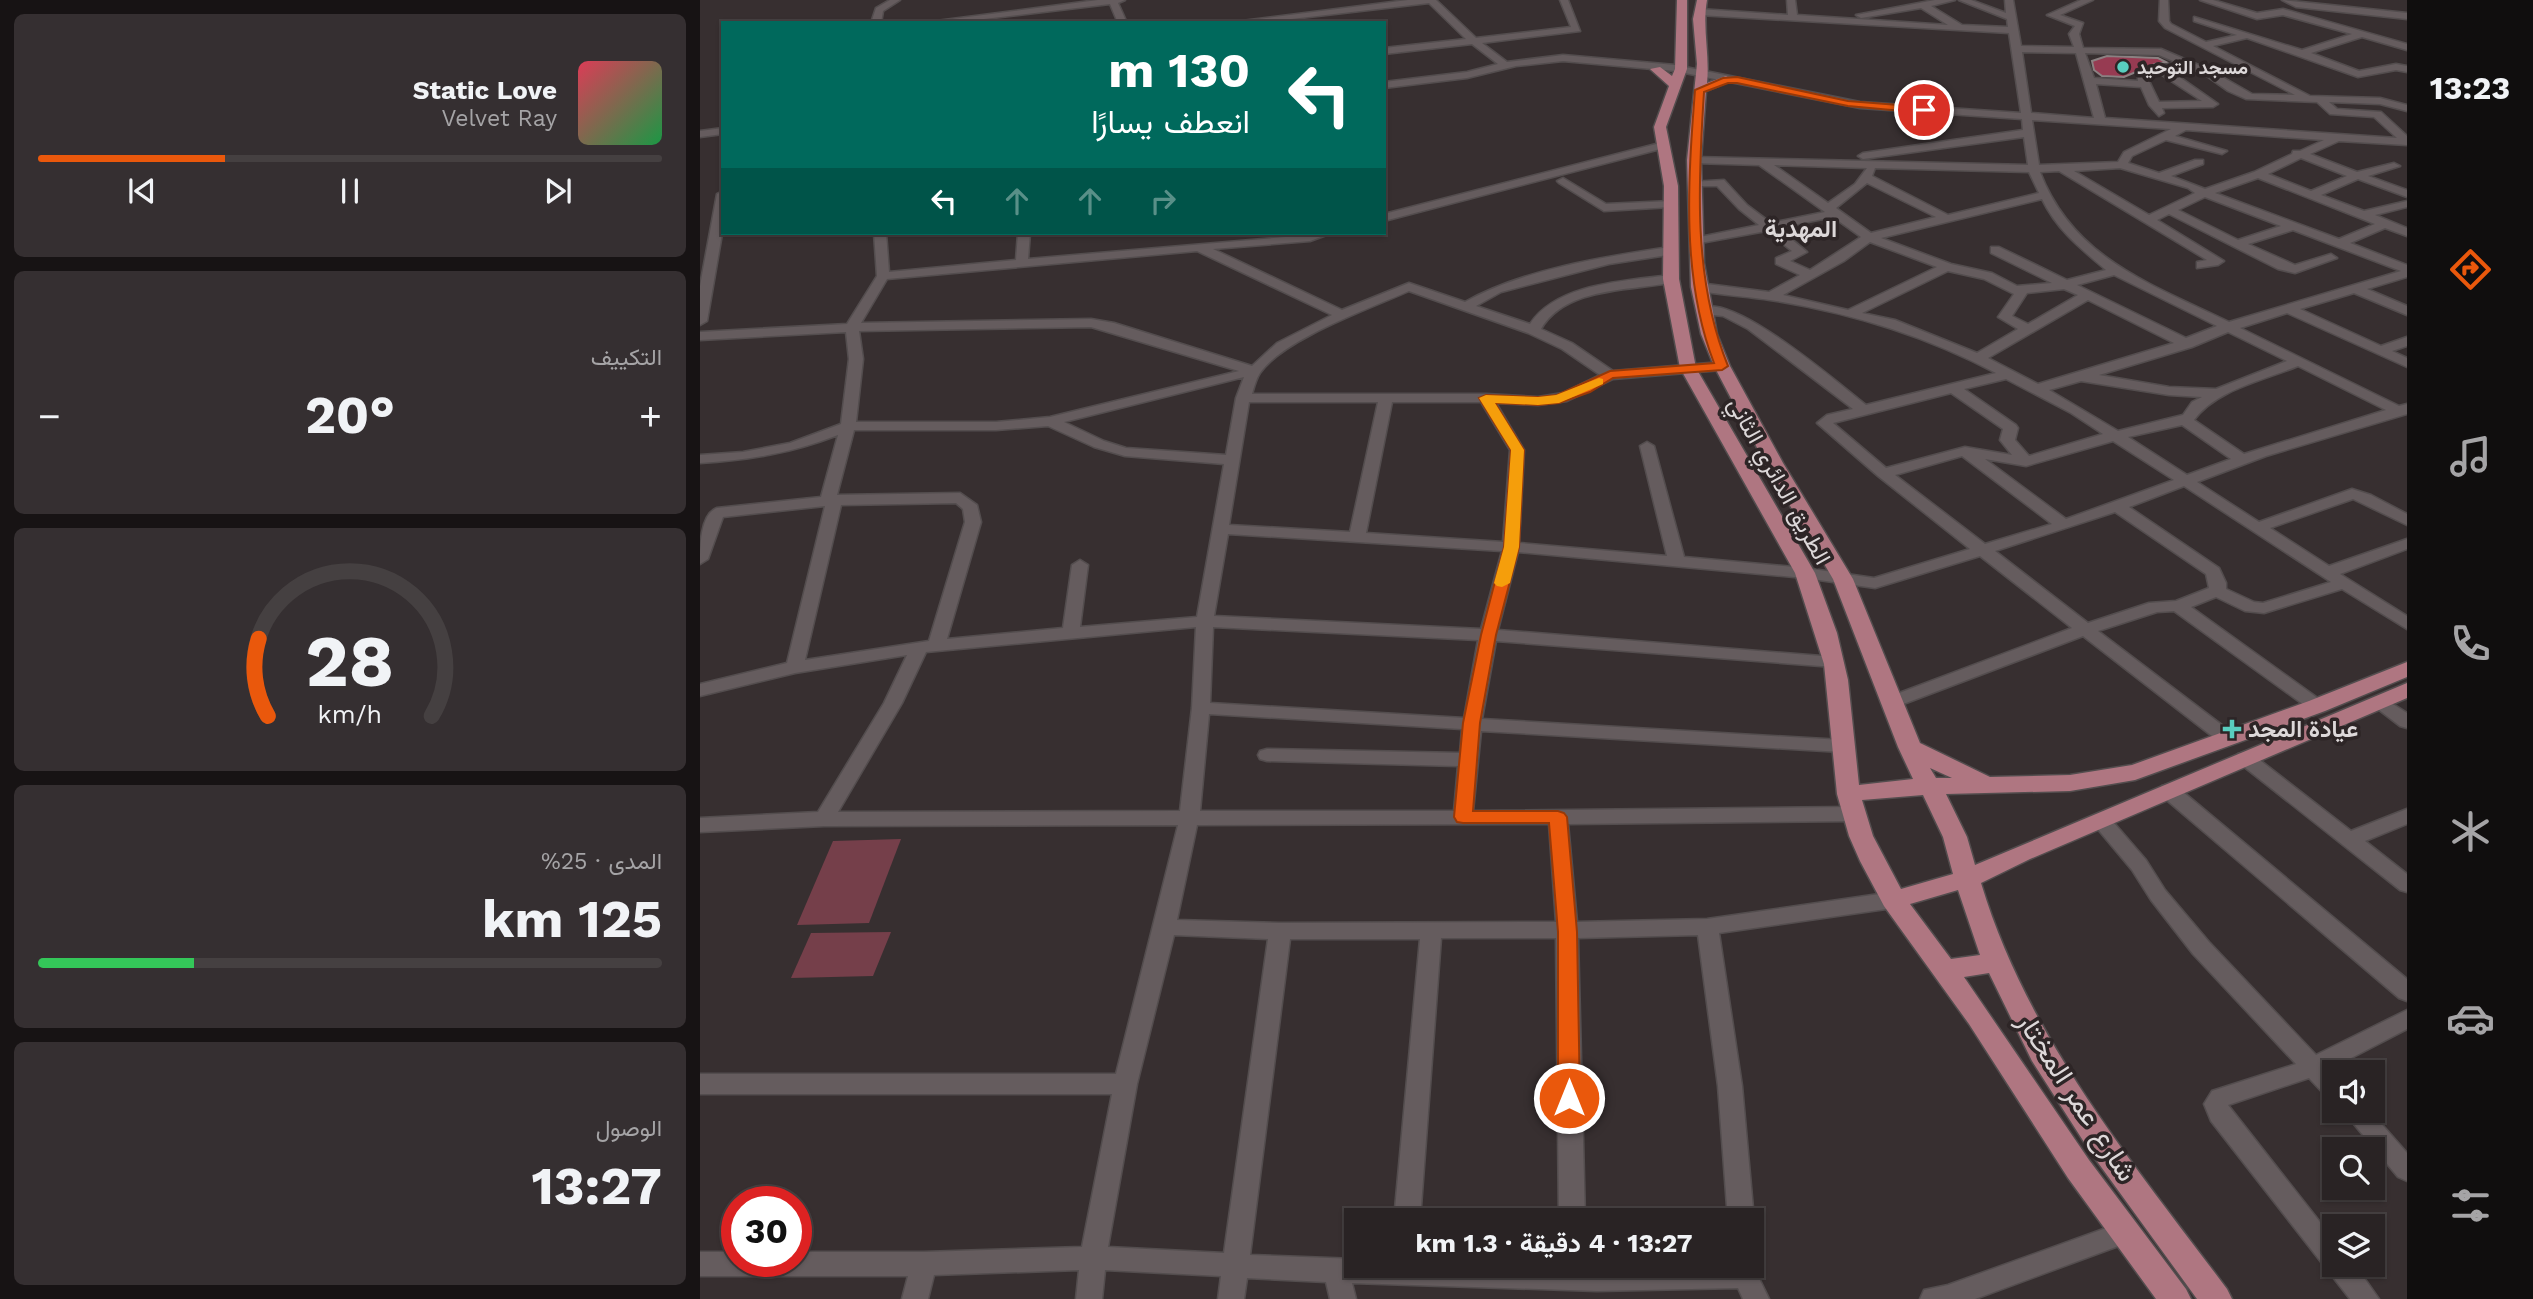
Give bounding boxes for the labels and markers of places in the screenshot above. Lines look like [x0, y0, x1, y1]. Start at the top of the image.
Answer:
place label: مسجد التوحيد [2137, 56, 2248, 80]
marker: مسجد التوحيد [2115, 59, 2131, 75]
pin [1894, 80, 1954, 140]
place label: عيادة المجد [2248, 716, 2358, 743]
marker: عيادة المجد [2222, 719, 2242, 739]

